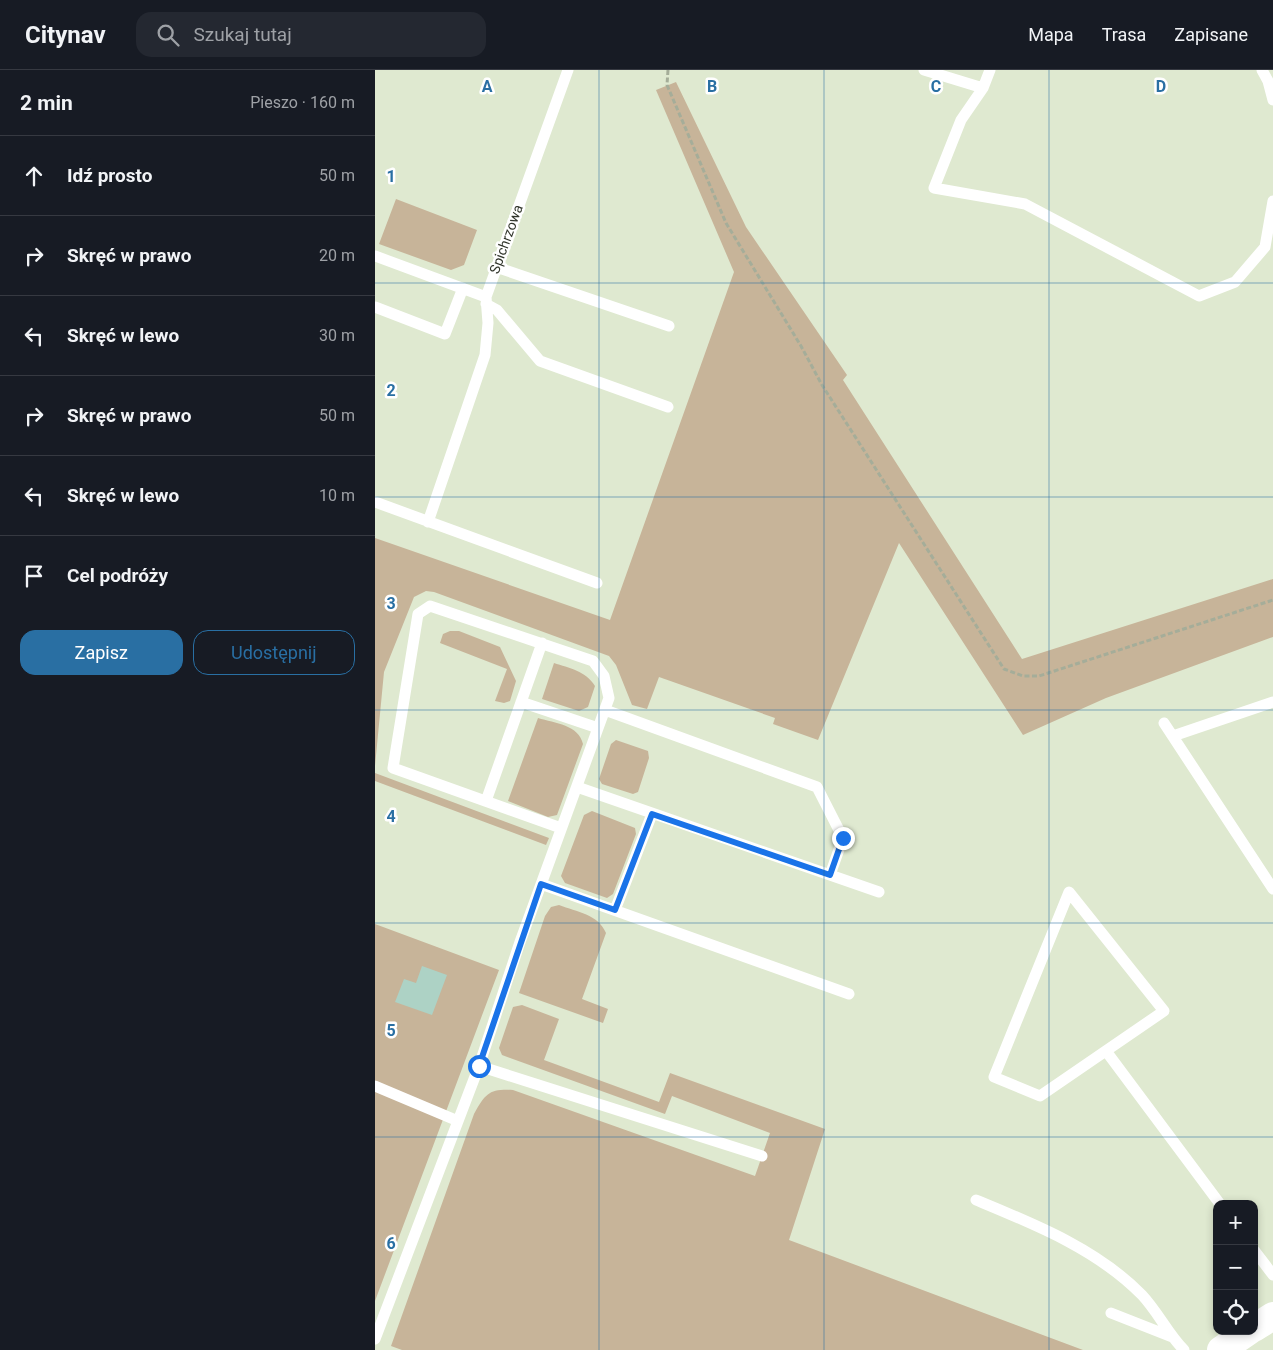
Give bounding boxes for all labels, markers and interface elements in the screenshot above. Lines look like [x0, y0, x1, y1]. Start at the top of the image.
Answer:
search box [136, 12, 486, 57]
text: Citynav [25, 21, 106, 49]
icon: search [154, 21, 182, 49]
text: Szukaj tutaj [194, 23, 292, 46]
text: Mapa [1028, 24, 1074, 45]
text: Trasa [1102, 24, 1146, 45]
text: Zapisane [1174, 24, 1248, 45]
text: A [482, 77, 493, 96]
text: B [707, 77, 717, 96]
text: C [931, 77, 941, 96]
text: D [1156, 77, 1166, 96]
text: 2 min [20, 91, 73, 115]
text: Pieszo · 160 m [250, 93, 355, 112]
icon: ahead [20, 162, 48, 190]
text: Idź prosto [67, 164, 152, 187]
text: 50 m [319, 166, 355, 185]
text: 1 [386, 167, 396, 186]
street label: Spichrzowa [486, 202, 526, 276]
icon: right [20, 242, 48, 270]
text: Skręć w prawo [67, 244, 191, 267]
text: 20 m [319, 246, 355, 265]
icon: left [20, 322, 48, 350]
text: Skręć w lewo [67, 324, 179, 347]
text: 30 m [319, 326, 355, 345]
text: 2 [386, 381, 396, 400]
icon: right [20, 402, 48, 430]
text: Skręć w prawo [67, 404, 191, 427]
text: 50 m [319, 406, 355, 425]
icon: left [20, 482, 48, 510]
text: Skręć w lewo [67, 484, 179, 507]
text: 10 m [319, 486, 355, 505]
icon: arrive [20, 562, 48, 590]
text: Cel podróży [67, 564, 168, 587]
text: 3 [386, 594, 396, 613]
button: Zapisz [20, 630, 183, 675]
button: Udostępnij [193, 630, 355, 675]
text: 4 [386, 807, 396, 826]
route end [832, 827, 855, 850]
text: 5 [386, 1021, 396, 1040]
route start [468, 1055, 491, 1078]
map controls [1213, 1200, 1258, 1335]
button: + [1213, 1200, 1258, 1245]
text: 6 [386, 1234, 396, 1253]
button: − [1213, 1245, 1258, 1290]
button: locate [1213, 1290, 1258, 1335]

